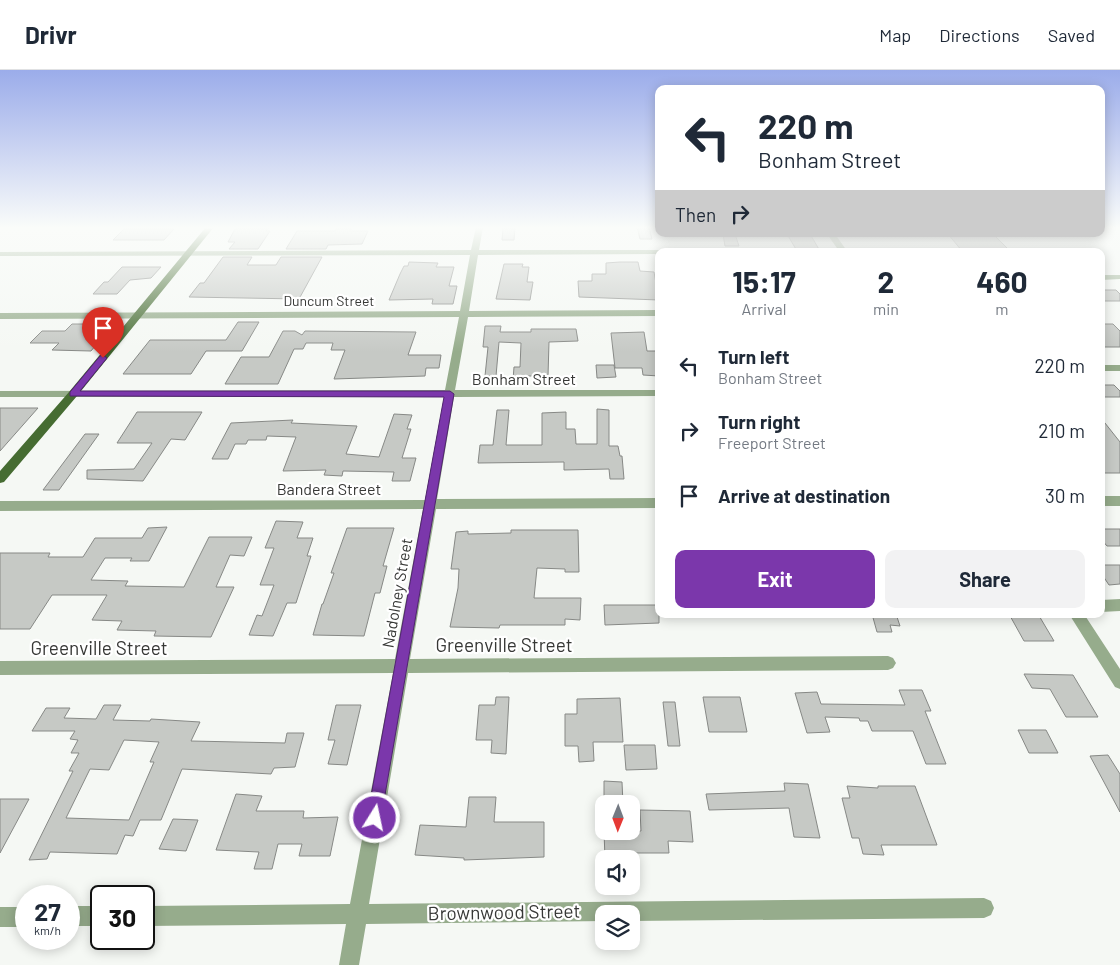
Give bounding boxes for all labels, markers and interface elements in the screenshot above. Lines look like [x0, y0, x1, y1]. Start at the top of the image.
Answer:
text: Drivr [25, 20, 77, 49]
text: Map [879, 24, 911, 46]
text: Directions [939, 24, 1020, 46]
text: Saved [1048, 24, 1095, 46]
text: 220 m [758, 104, 853, 146]
icon: left [675, 105, 740, 170]
text: Bonham Street [758, 146, 901, 172]
icon: right [726, 200, 754, 228]
text: Then [675, 203, 716, 226]
text: 15:17 [732, 263, 796, 299]
text: 2 [878, 263, 894, 299]
text: 460 [976, 263, 1028, 299]
street label: Duncum Street [284, 292, 374, 309]
text: Arrival [742, 299, 786, 318]
text: min [873, 299, 899, 318]
text: m [995, 299, 1009, 318]
pin [82, 307, 124, 358]
icon: arrive [89, 314, 117, 342]
text: Turn left [718, 345, 789, 368]
icon: left [675, 352, 703, 380]
text: 220 m [1034, 354, 1085, 377]
text: Bonham Street [718, 368, 822, 387]
street label: Bonham Street [472, 369, 576, 388]
text: Turn right [718, 410, 800, 433]
icon: right [675, 417, 703, 445]
text: 210 m [1038, 419, 1085, 442]
text: Freeport Street [718, 433, 826, 452]
street label: Bandera Street [277, 479, 381, 498]
icon: arrive [675, 482, 703, 510]
text: Arrive at destination [718, 484, 890, 507]
text: 30 m [1045, 484, 1085, 507]
street label: Nadolney Street [377, 536, 416, 649]
button: Exit [675, 550, 875, 608]
button: Share [885, 550, 1085, 608]
street label: Greenville Street [435, 633, 573, 656]
street label: Greenville Street [30, 636, 168, 659]
position arrow [348, 791, 400, 843]
north arrow [595, 795, 640, 840]
map controls [595, 795, 640, 950]
button: sound [595, 850, 640, 895]
speed limit sign: 30 [90, 885, 155, 950]
text: 27 [34, 896, 61, 926]
street label: Brownwood Street [427, 899, 580, 924]
button: layers [595, 905, 640, 950]
text: km/h [34, 923, 61, 937]

